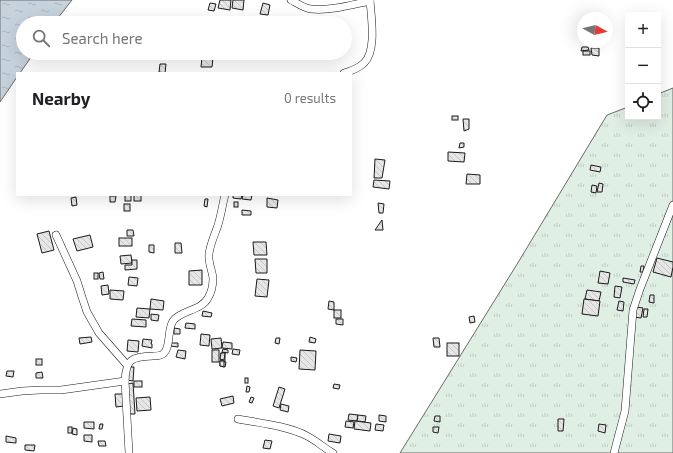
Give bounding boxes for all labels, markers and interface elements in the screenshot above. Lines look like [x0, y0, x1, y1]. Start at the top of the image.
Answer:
north arrow [577, 12, 613, 48]
map controls [625, 12, 661, 120]
button: + [625, 12, 661, 48]
search box [16, 16, 352, 60]
icon: search [30, 27, 52, 49]
text: Search here [62, 29, 143, 47]
button: − [625, 48, 661, 84]
button: locate [625, 84, 661, 120]
text: Nearby [32, 88, 90, 108]
text: 0 results [284, 90, 336, 106]

